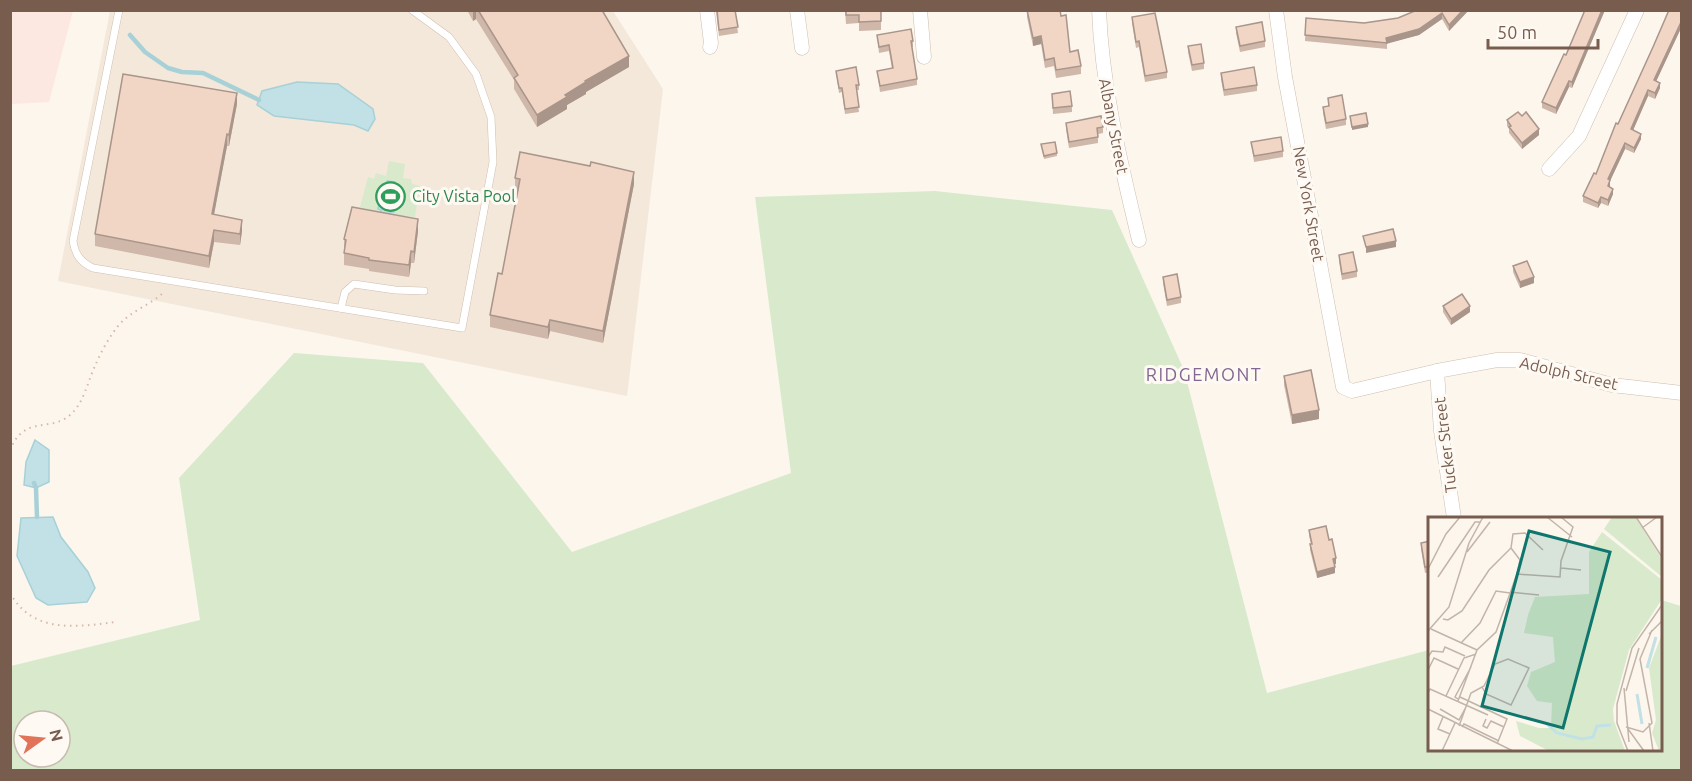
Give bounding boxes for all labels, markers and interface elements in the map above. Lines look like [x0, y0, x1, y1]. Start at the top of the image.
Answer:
scale bar [1488, 12, 1598, 50]
text: 50 m [1497, 22, 1537, 42]
street label: Albany Street [1096, 77, 1132, 176]
street label: New York Street [1290, 145, 1328, 264]
sports icon: City Vista Pool [375, 180, 407, 212]
place label: City Vista Pool [412, 187, 515, 205]
street label: Adolph Street [1518, 353, 1620, 393]
district label: RIDGEMONT [1146, 364, 1262, 384]
street label: Tucker Street [1430, 396, 1460, 494]
inset map [1428, 517, 1662, 751]
north arrow [12, 709, 72, 769]
text: N [46, 727, 67, 743]

